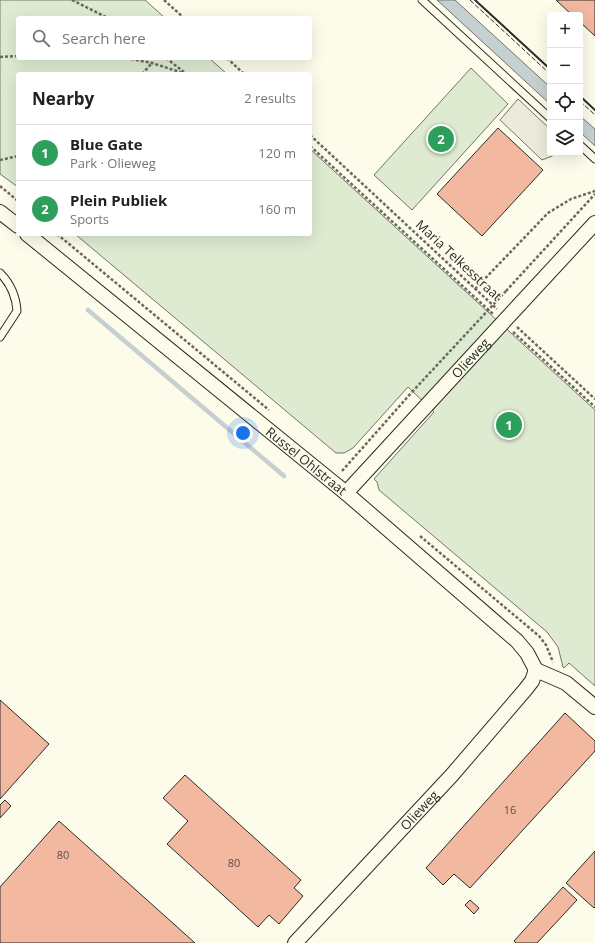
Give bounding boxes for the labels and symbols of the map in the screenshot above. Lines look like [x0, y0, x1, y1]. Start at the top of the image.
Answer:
pin: 2 [428, 124, 454, 154]
street label: Maria Telkesstraat [412, 215, 506, 305]
street label: Olieweg [447, 334, 493, 382]
pin: 1 [496, 410, 522, 440]
your location [233, 423, 253, 443]
street label: Russel Ohlstraat [262, 423, 351, 499]
street label: Olieweg [396, 786, 442, 834]
house number: 16 [504, 802, 516, 817]
house number: 80 [57, 847, 69, 862]
house number: 80 [228, 855, 240, 870]

